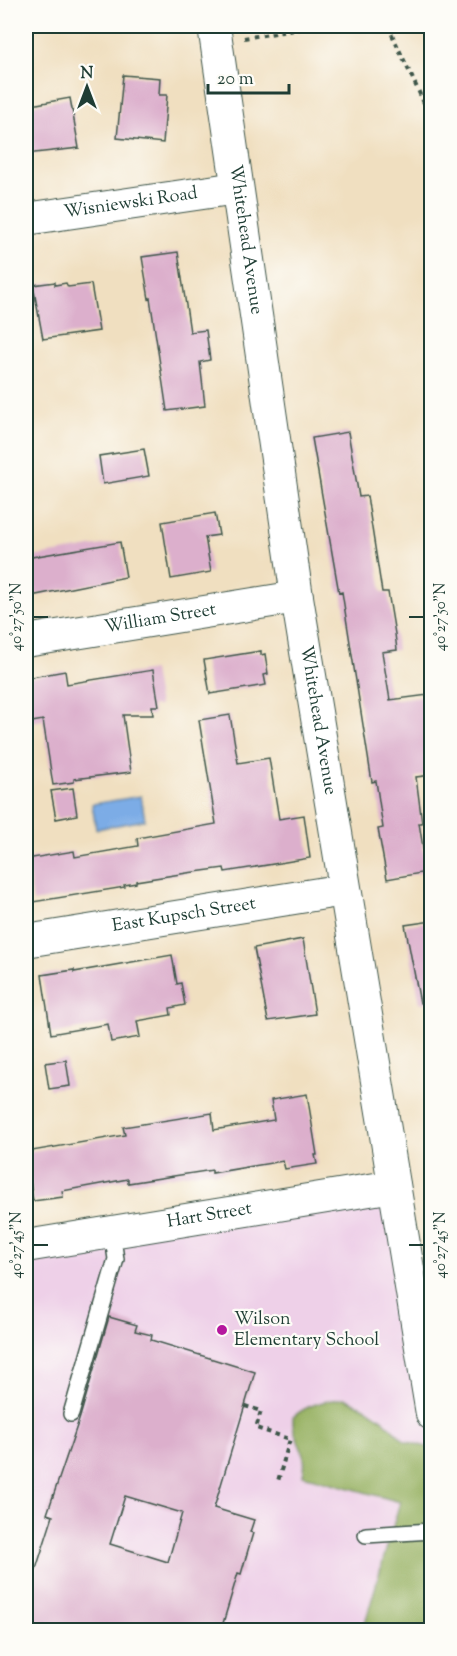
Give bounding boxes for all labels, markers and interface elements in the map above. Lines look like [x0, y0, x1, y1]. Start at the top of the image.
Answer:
north arrow [57, 57, 117, 117]
scale bar [208, 57, 289, 95]
text: N [81, 63, 94, 86]
text: 20 m [217, 67, 254, 93]
street label: Whitehead Avenue [221, 163, 269, 316]
street label: Wisniewski Road [62, 181, 199, 226]
text: 40°27'50"N [7, 583, 28, 651]
text: 40°27'50"N [431, 583, 452, 651]
street label: William Street [102, 597, 218, 641]
street label: Whitehead Avenue [292, 644, 343, 797]
street label: East Kupsch Street [110, 891, 258, 940]
street label: Hart Street [165, 1196, 254, 1236]
text: 40°27'45"N [7, 1212, 28, 1278]
text: 40°27'45"N [431, 1212, 452, 1278]
place label: Wilson Elementary School [234, 1307, 379, 1354]
marker: Wilson Elementary School [215, 1323, 229, 1337]

